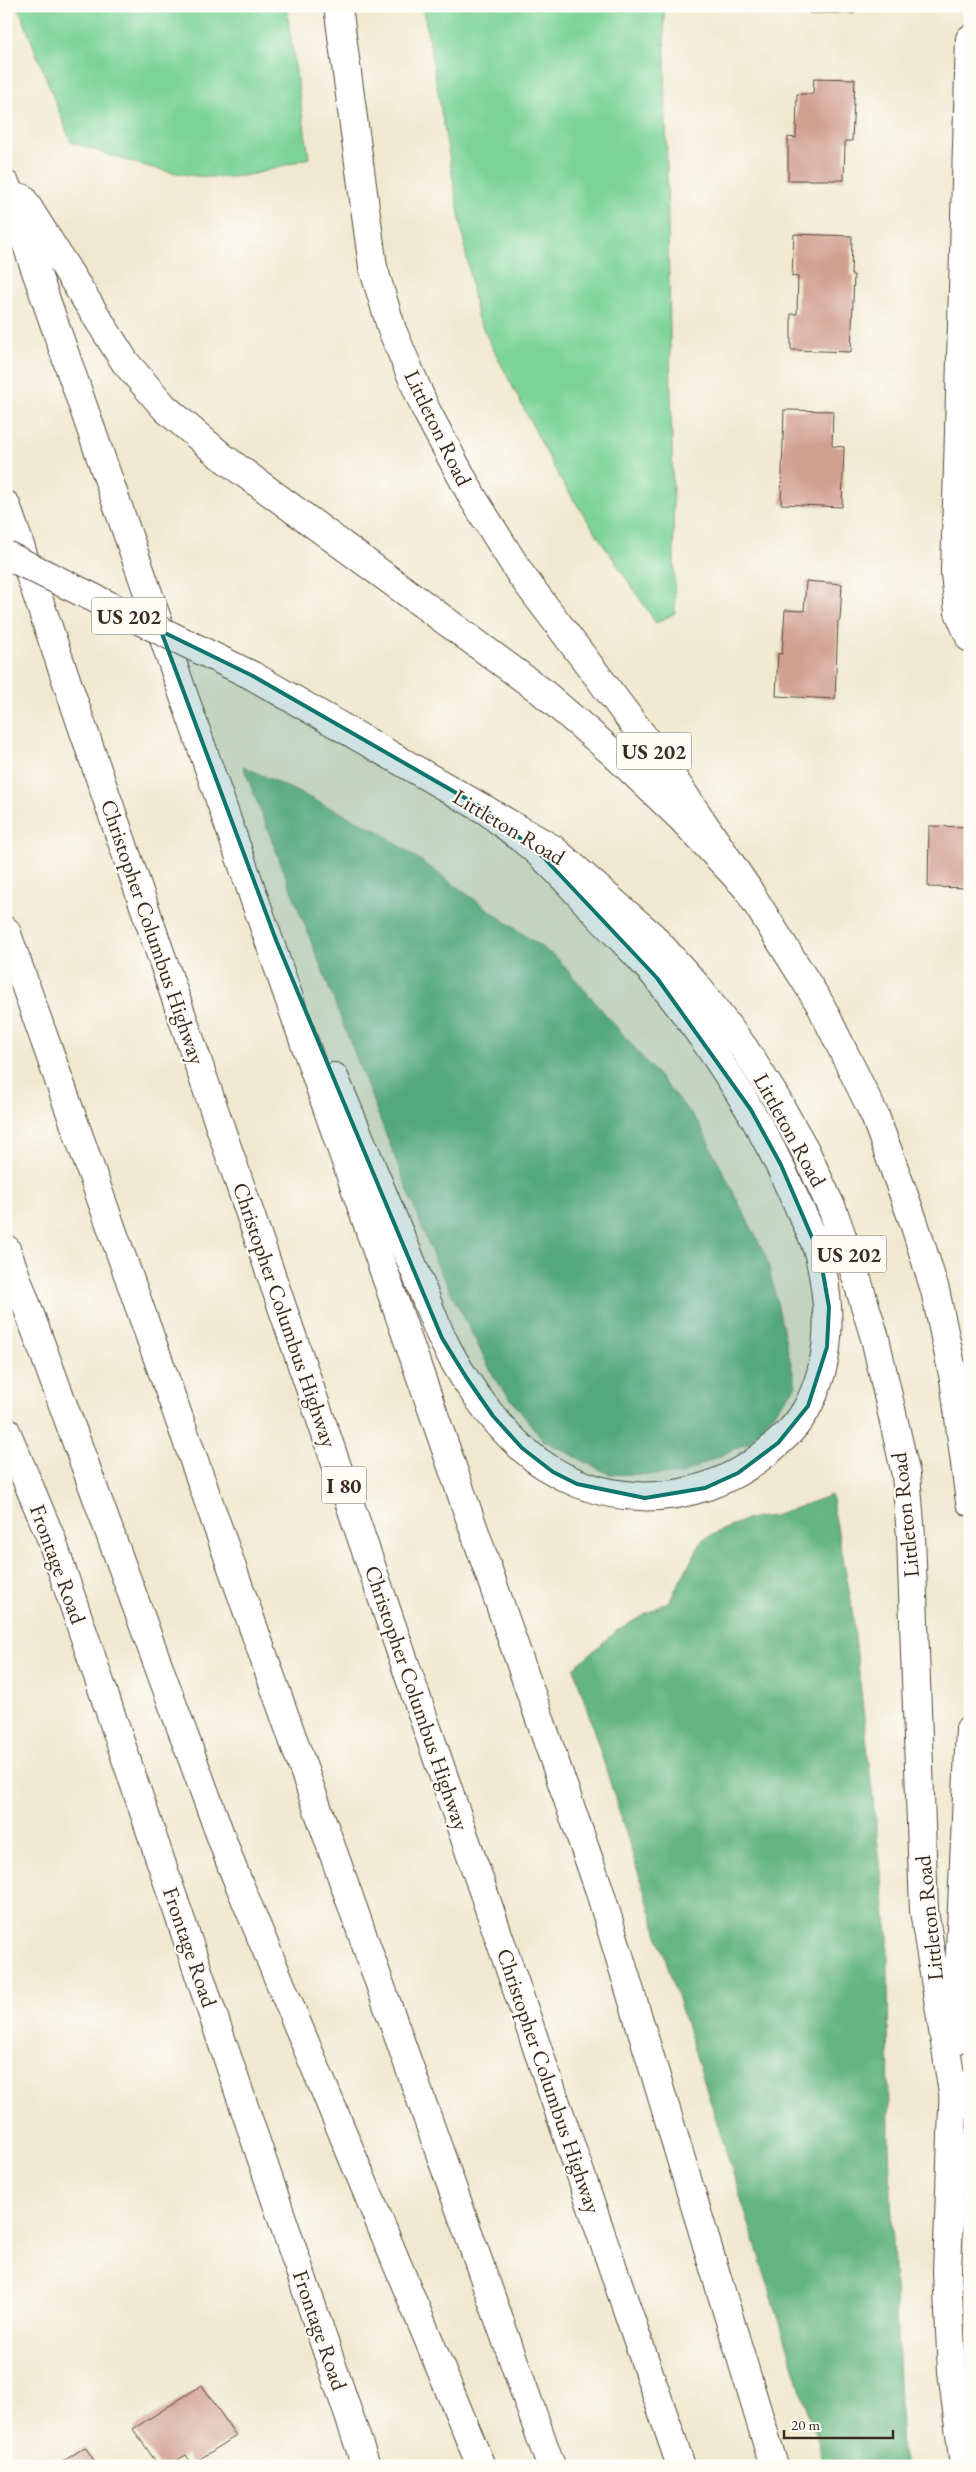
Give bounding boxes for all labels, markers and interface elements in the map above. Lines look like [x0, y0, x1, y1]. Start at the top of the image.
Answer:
street label: Littleton Road [397, 365, 479, 492]
road number: US 202 [92, 598, 166, 634]
road number: US 202 [616, 732, 692, 769]
street label: Littleton Road [448, 782, 571, 872]
street label: Christopher Columbus Highway [94, 796, 212, 1069]
street label: Littleton Road [747, 1068, 834, 1193]
street label: Christopher Columbus Highway [226, 1179, 344, 1452]
road number: US 202 [812, 1236, 886, 1272]
street label: Littleton Road [884, 1450, 926, 1579]
road number: I 80 [322, 1466, 366, 1504]
street label: Frontage Road [23, 1500, 93, 1629]
street label: Christopher Columbus Highway [358, 1562, 476, 1835]
street label: Littleton Road [908, 1853, 950, 1982]
street label: Frontage Road [156, 1883, 224, 2012]
street label: Christopher Columbus Highway [490, 1945, 608, 2218]
street label: Frontage Road [286, 2266, 354, 2395]
scale bar [784, 2407, 892, 2439]
text: 20 m [791, 2415, 820, 2434]

